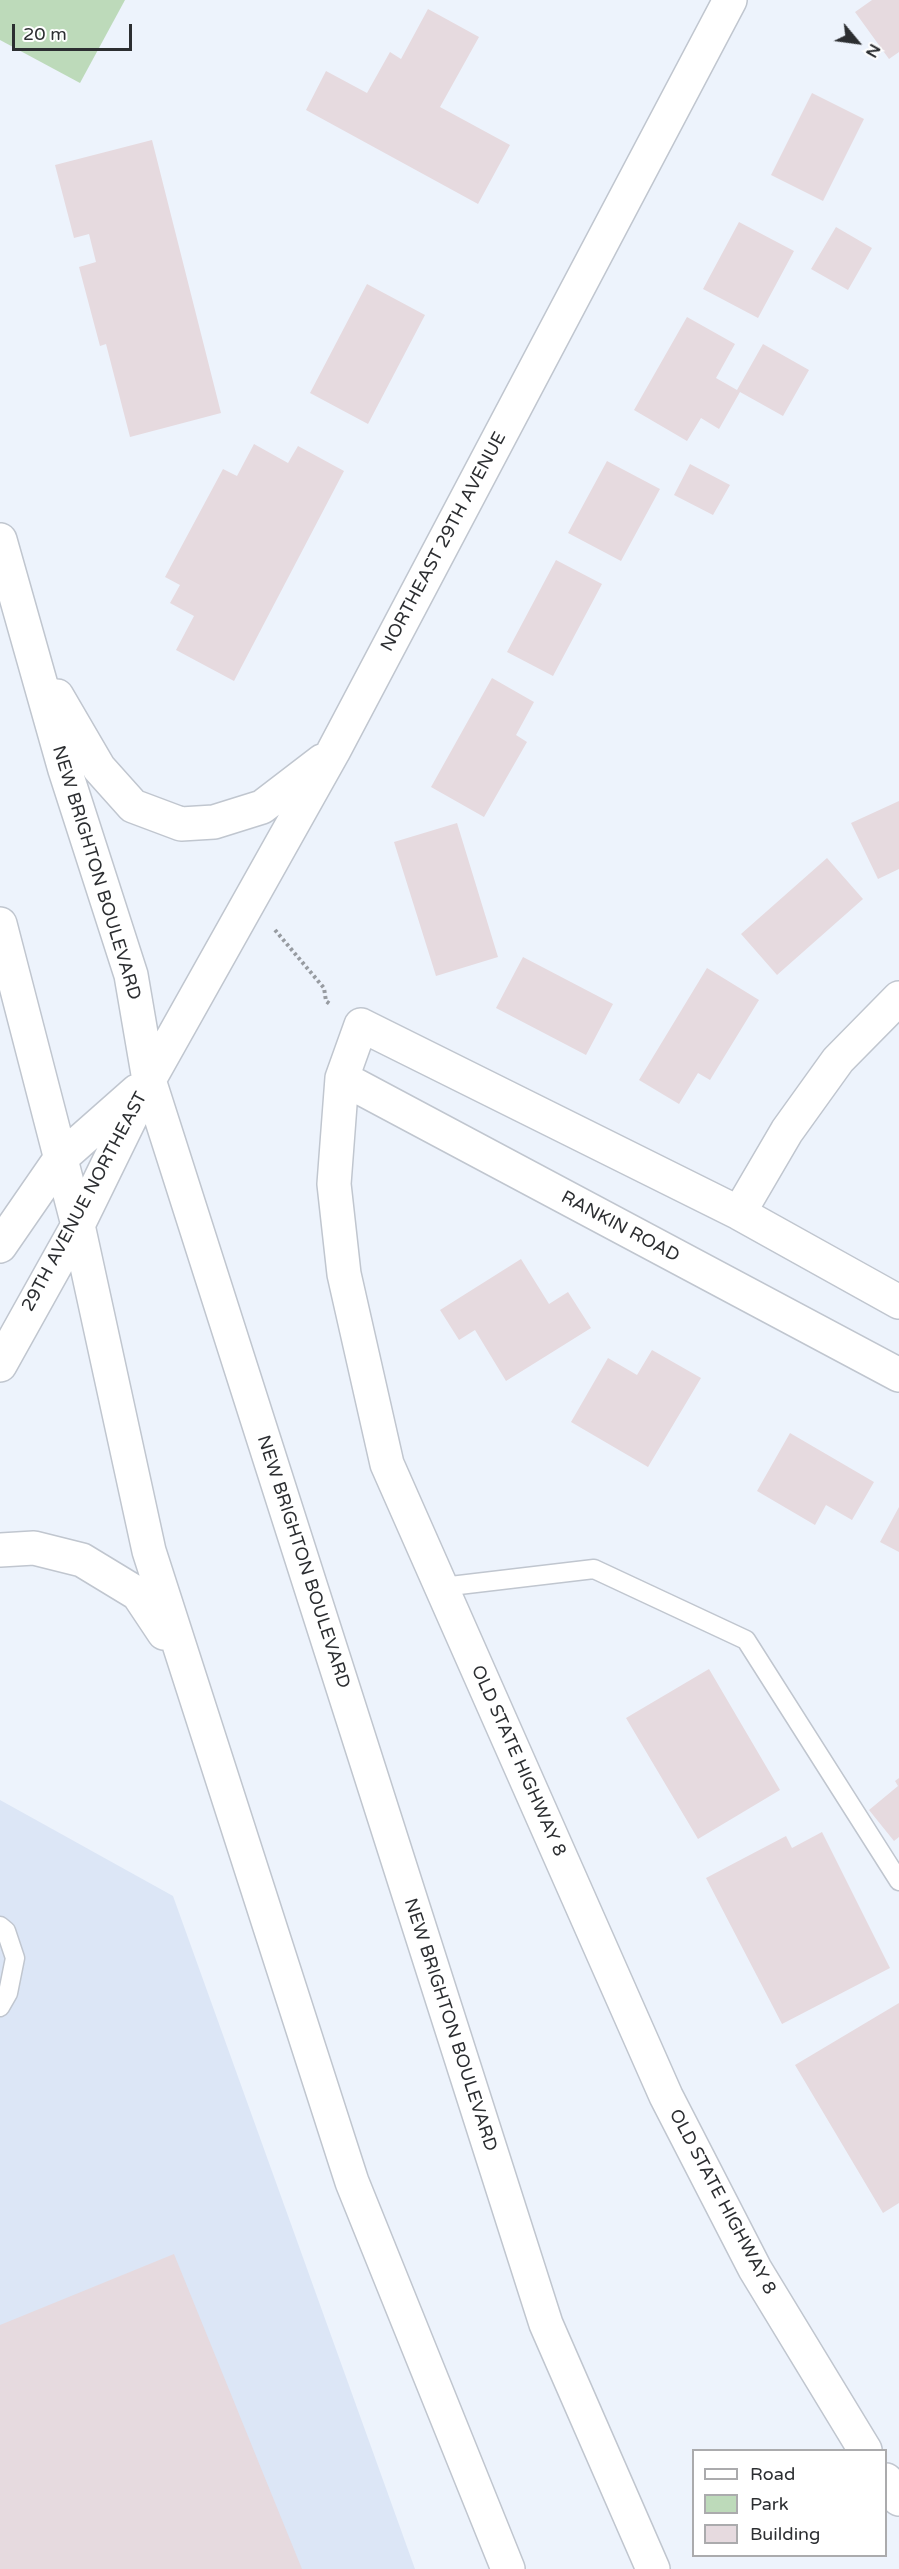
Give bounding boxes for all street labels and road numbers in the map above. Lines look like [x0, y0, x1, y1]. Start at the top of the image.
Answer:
street label: NORTHEAST 29TH AVENUE [377, 429, 511, 655]
street label: NEW BRIGHTON BOULEVARD [47, 743, 145, 1003]
street label: 29TH AVENUE NORTHEAST [18, 1089, 152, 1315]
street label: RANKIN ROAD [557, 1187, 683, 1267]
street label: NEW BRIGHTON BOULEVARD [252, 1433, 354, 1691]
street label: OLD STATE HIGHWAY 8 [466, 1662, 570, 1860]
street label: NEW BRIGHTON BOULEVARD [399, 1896, 501, 2154]
street label: OLD STATE HIGHWAY 8 [664, 2106, 780, 2298]

